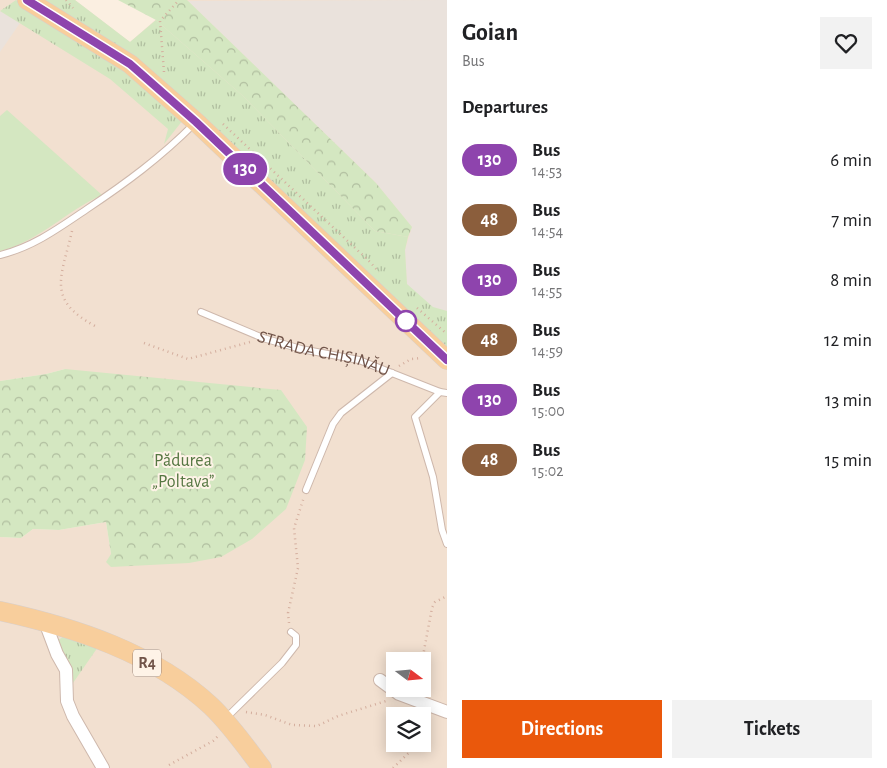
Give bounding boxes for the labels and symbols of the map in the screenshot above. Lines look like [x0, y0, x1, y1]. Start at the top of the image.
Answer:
line badge: 130 [216, 153, 274, 185]
unlabelled marker [395, 310, 417, 332]
street label: STRADA CHIȘINĂU [255, 328, 392, 380]
park label: Pădurea „Poltava” [152, 452, 214, 491]
road number: R4 [133, 650, 161, 676]
north arrow [386, 652, 431, 698]

